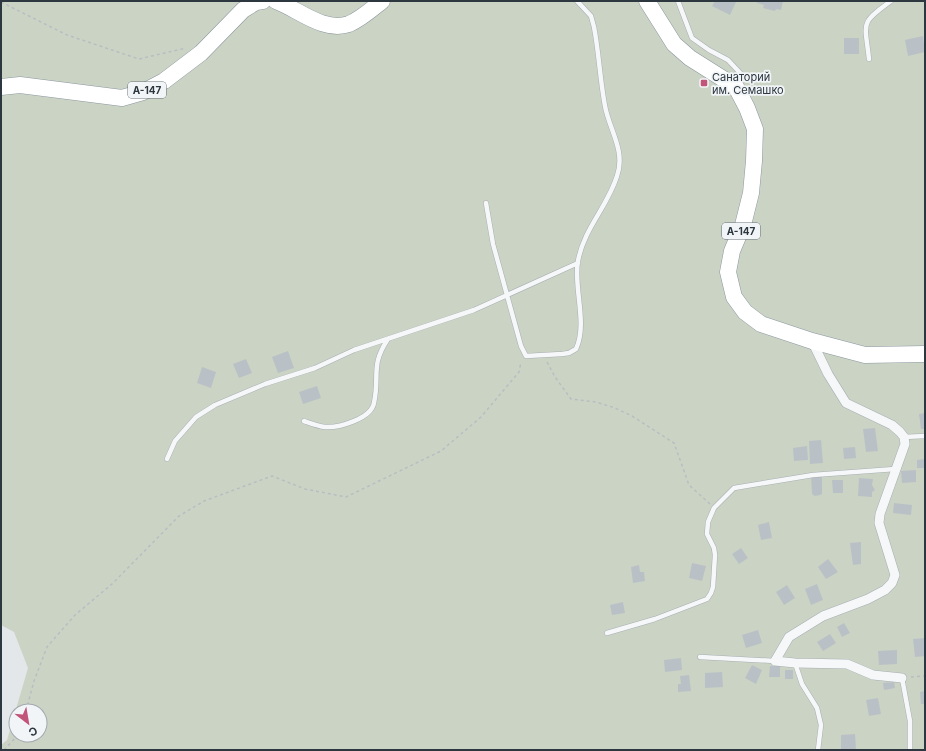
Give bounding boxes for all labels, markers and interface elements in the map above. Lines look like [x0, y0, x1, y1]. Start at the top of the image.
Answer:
place label: Санаторий им. Семашко [712, 70, 784, 97]
marker: Санаторий им. Семашко [699, 78, 709, 88]
road number: А-147 [128, 82, 166, 98]
road number: А-147 [722, 223, 760, 239]
north arrow [8, 703, 48, 743]
text: С [26, 723, 40, 740]

